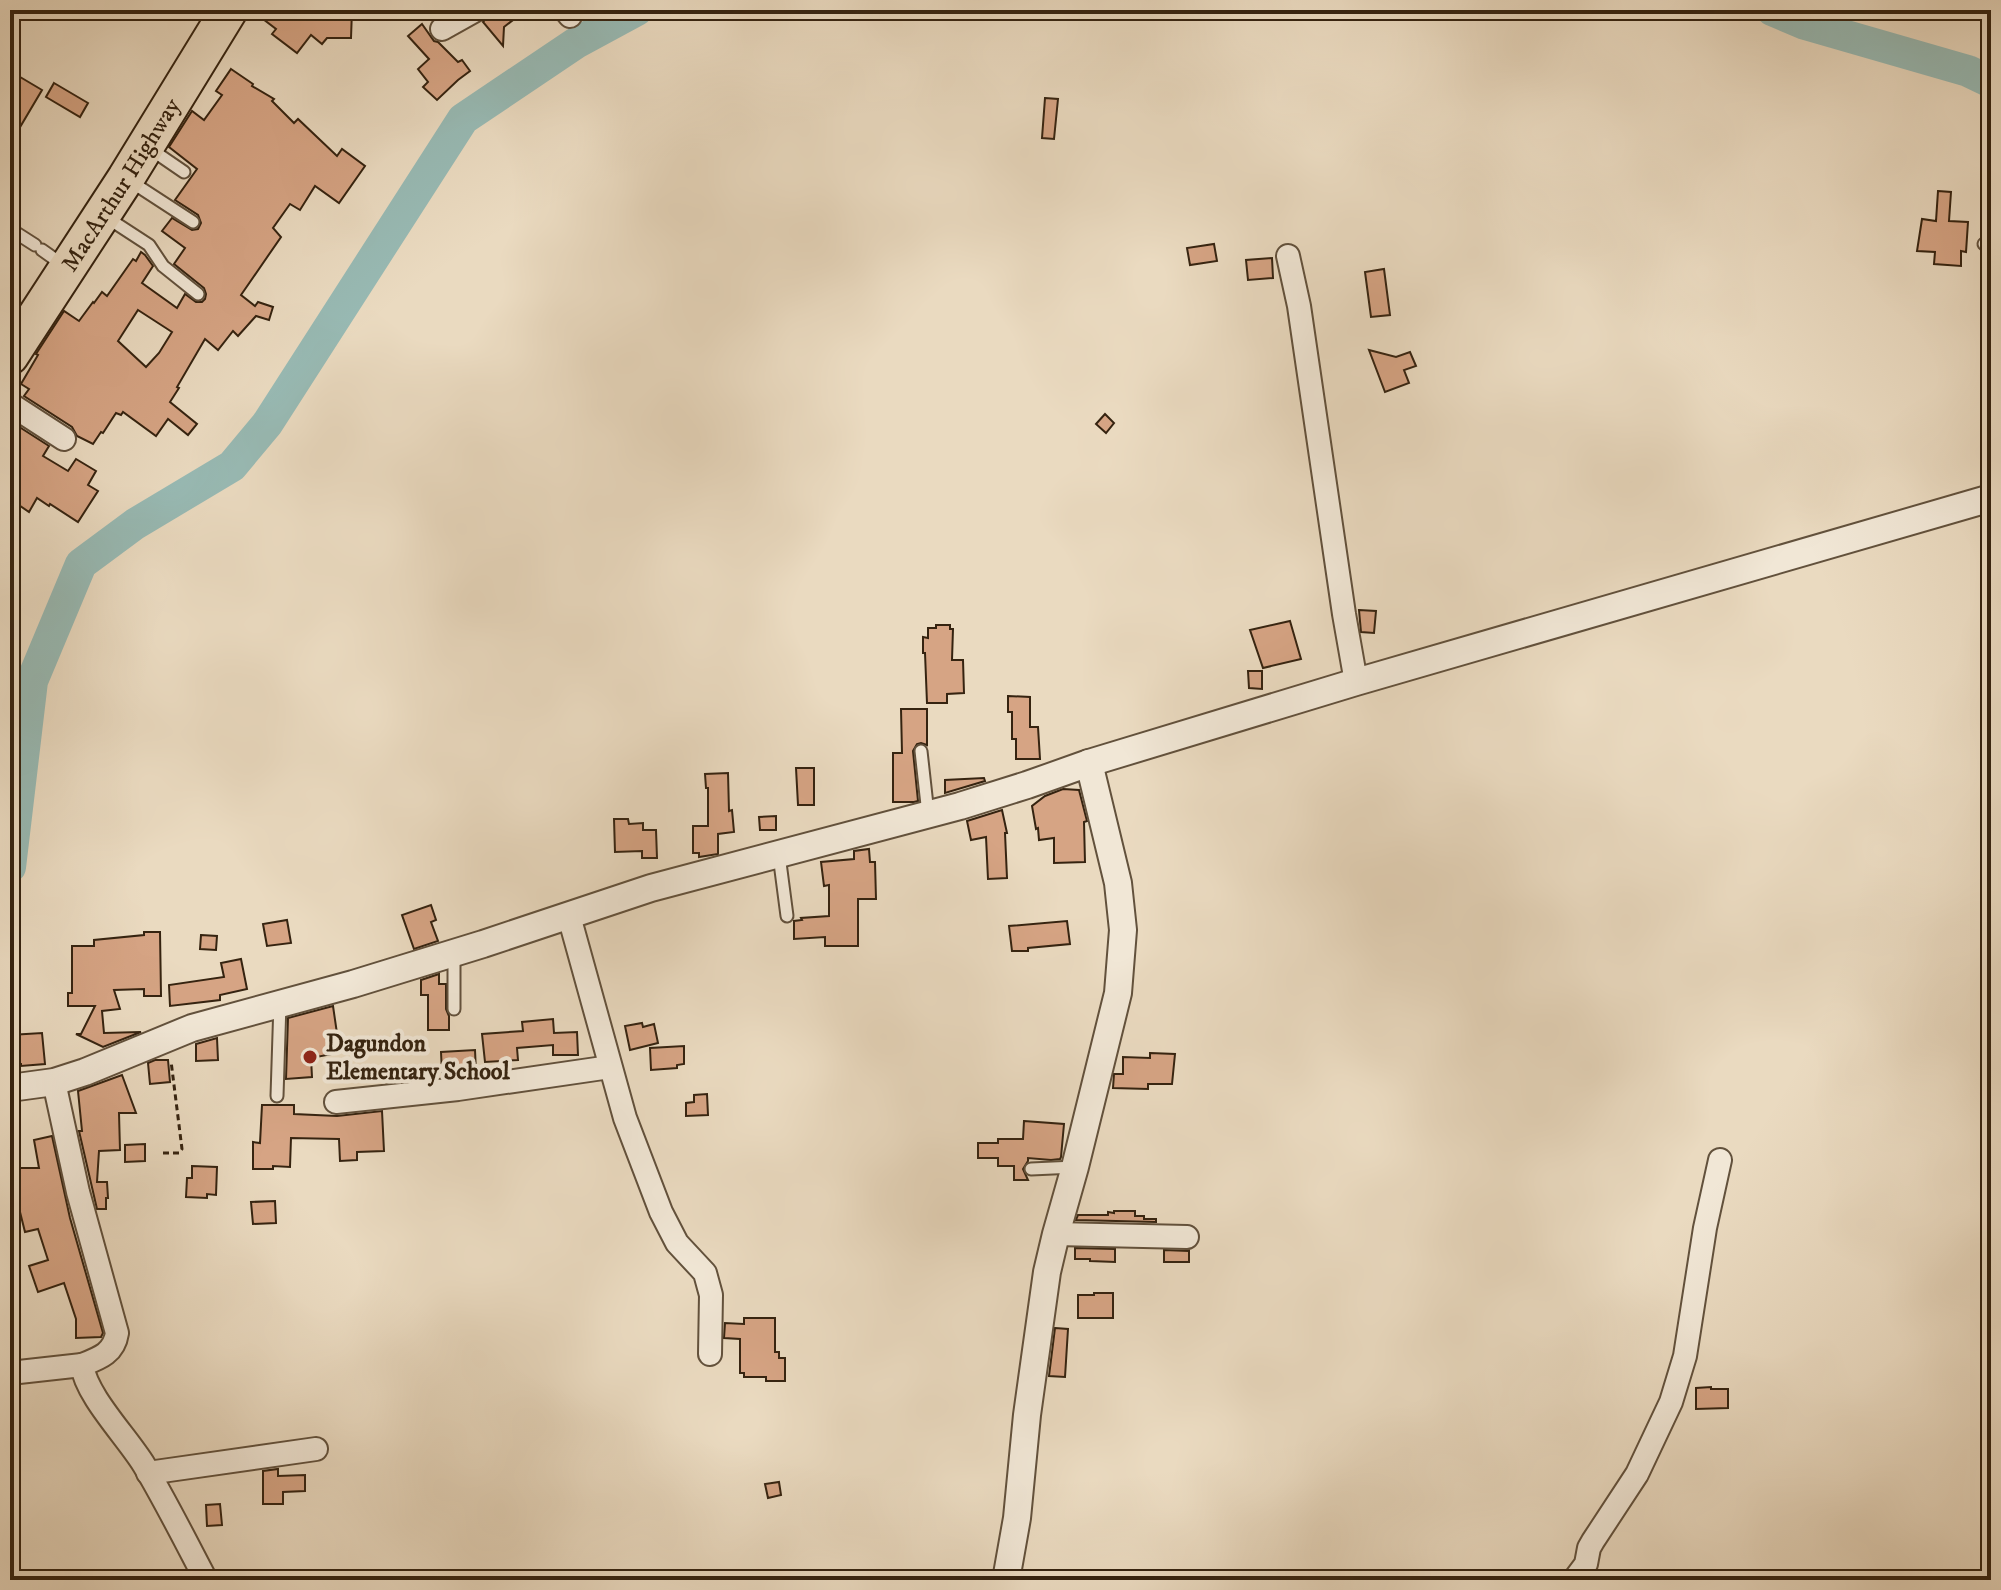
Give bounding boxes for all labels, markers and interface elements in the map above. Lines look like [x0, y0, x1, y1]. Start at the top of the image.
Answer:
street label: MacArthur Highway [55, 92, 188, 278]
place label: Dagundon Elementary School [326, 1029, 510, 1087]
marker: Dagundon Elementary School [301, 1048, 319, 1066]

